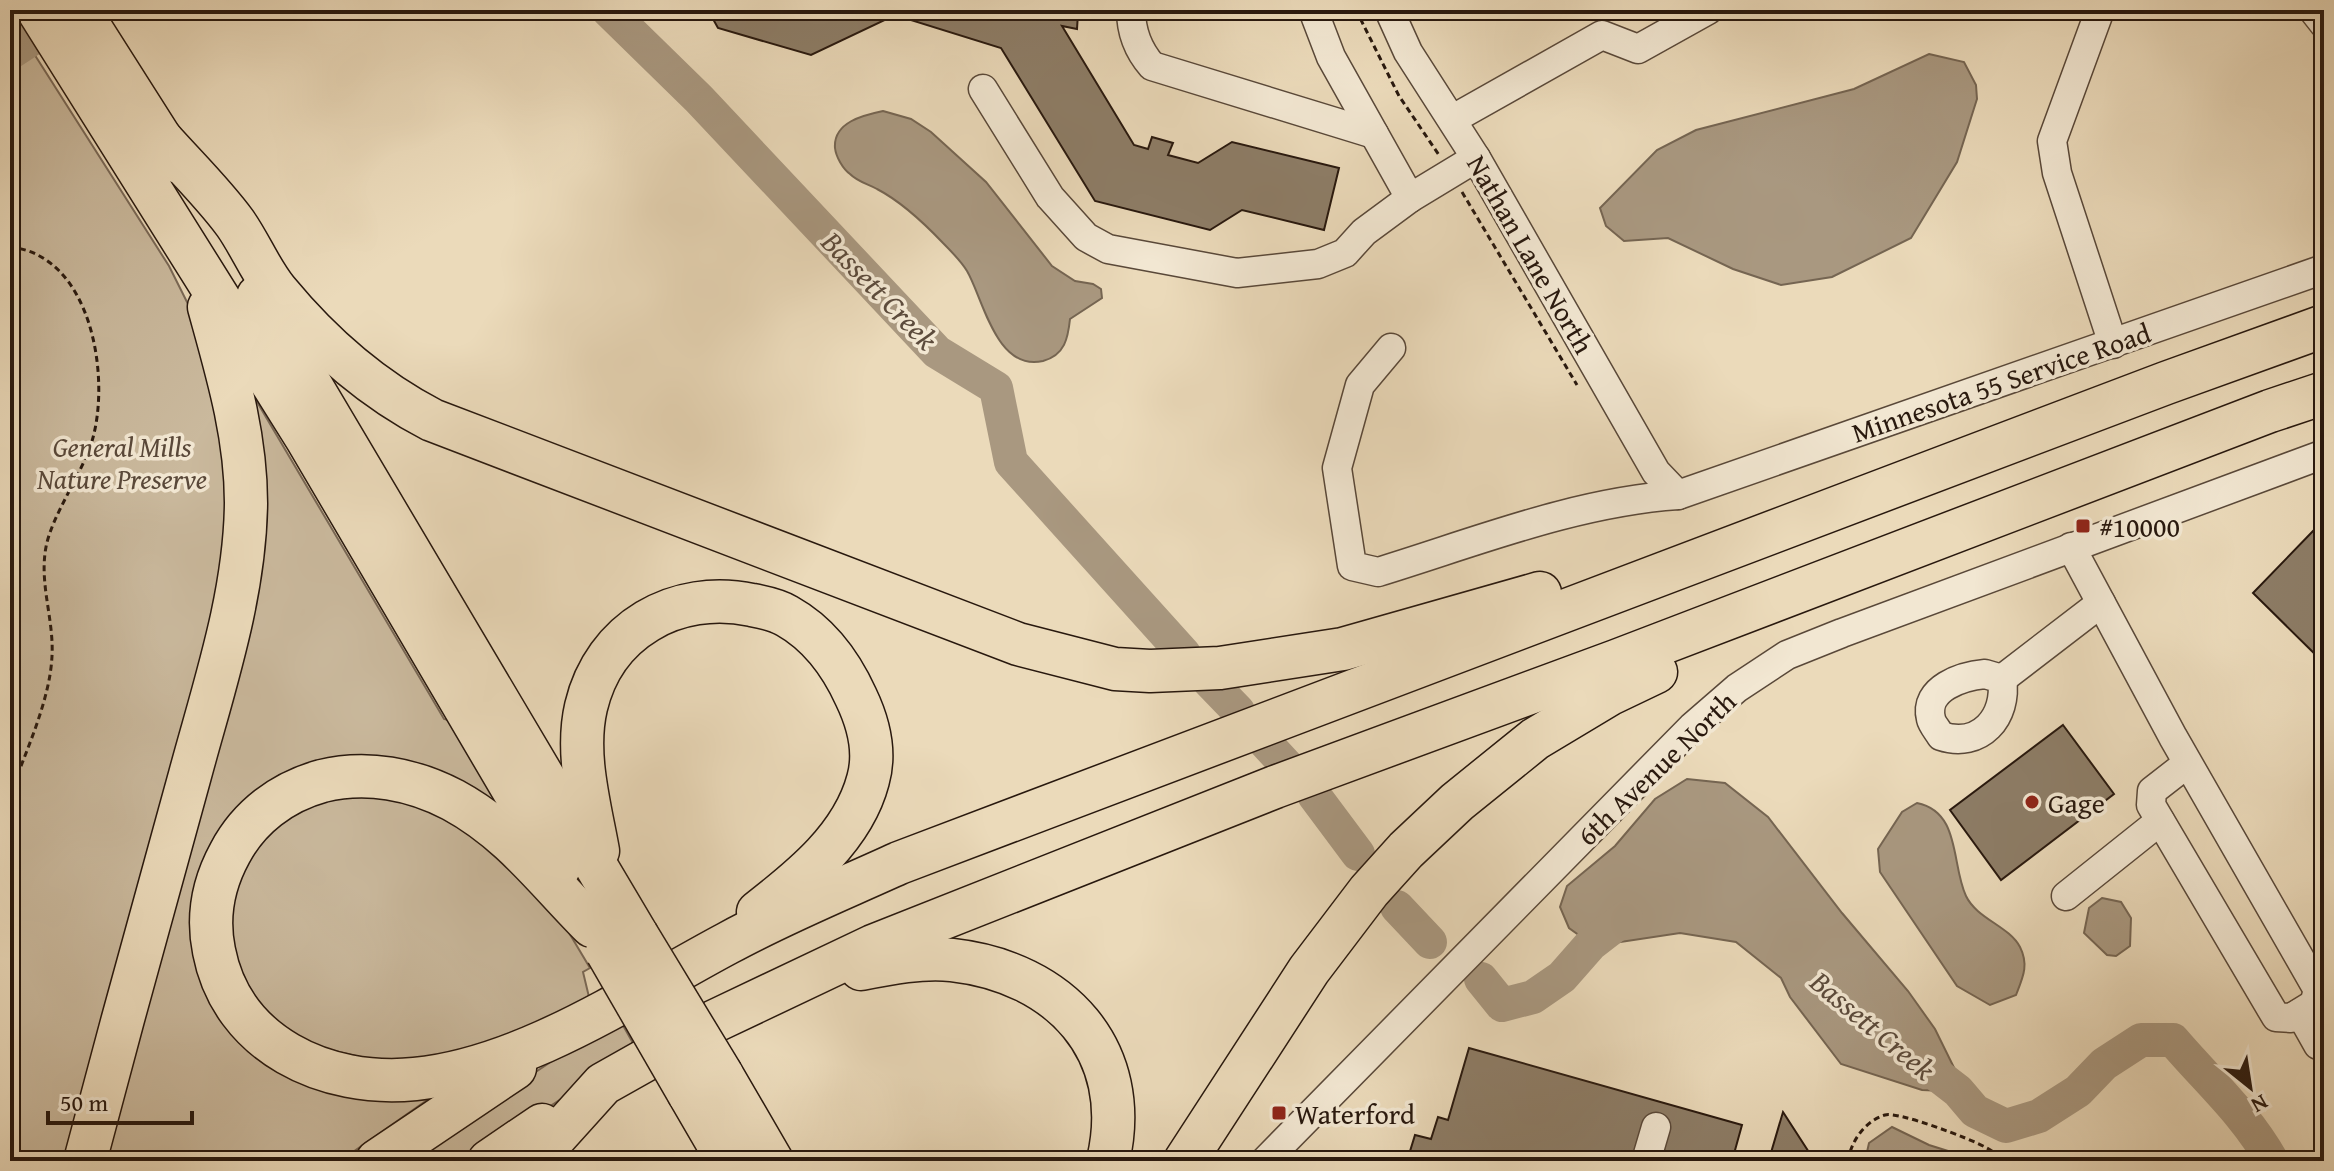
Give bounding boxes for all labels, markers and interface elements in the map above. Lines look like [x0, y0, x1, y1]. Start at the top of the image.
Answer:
street label: Nathan Lane North [1457, 147, 1605, 361]
water label: Bassett Creek [811, 220, 948, 360]
street label: Minnesota 55 Service Road [1846, 312, 2156, 452]
park label: General Mills Nature Preserve [36, 426, 207, 499]
place label: #10000 [2099, 506, 2180, 547]
marker: #10000 [2074, 517, 2092, 535]
street label: 6th Avenue North [1567, 681, 1745, 855]
place label: Gage [2048, 782, 2105, 823]
marker: Gage [2023, 793, 2041, 811]
water label: Bassett Creek [1800, 959, 1945, 1091]
north arrow [2210, 1047, 2290, 1127]
scale bar [48, 1075, 192, 1125]
text: 50 m [60, 1085, 108, 1120]
text: N [2245, 1087, 2274, 1122]
place label: Waterford [1295, 1093, 1415, 1134]
marker: Waterford [1270, 1104, 1288, 1122]

